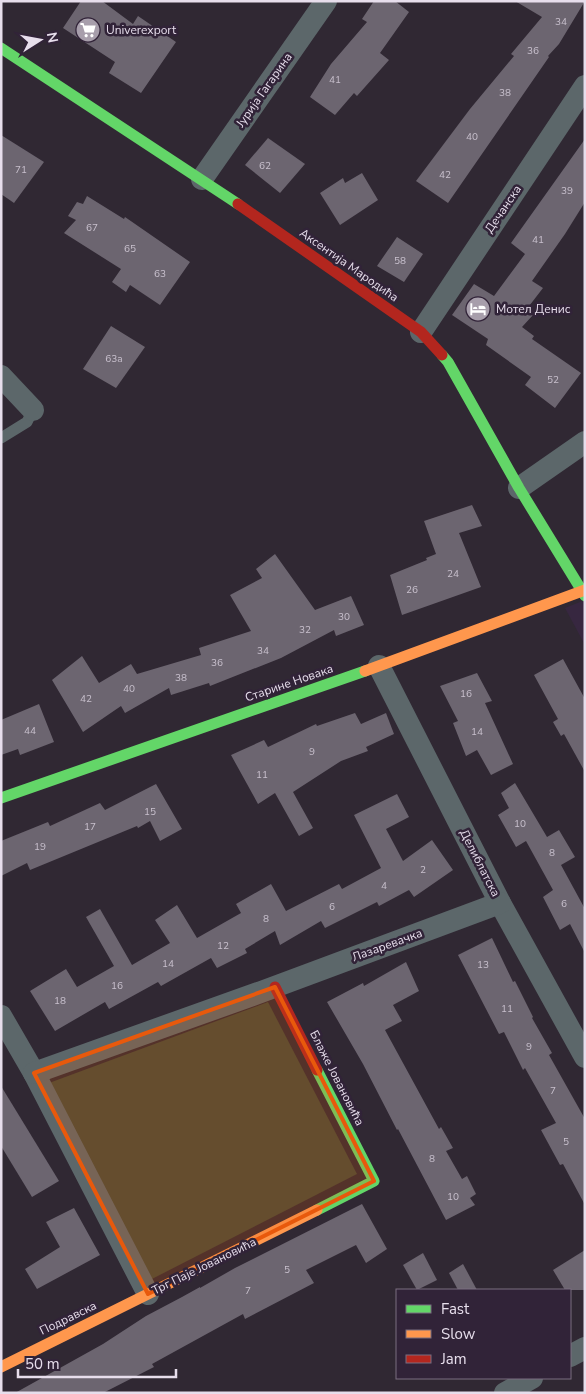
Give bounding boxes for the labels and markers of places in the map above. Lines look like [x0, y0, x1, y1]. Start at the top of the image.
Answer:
supermarket icon: Univerexport [75, 17, 101, 43]
place label: Univerexport [106, 22, 177, 38]
hotel icon: Мотел Денис [465, 296, 491, 322]
place label: Мотел Денис [496, 301, 571, 317]

